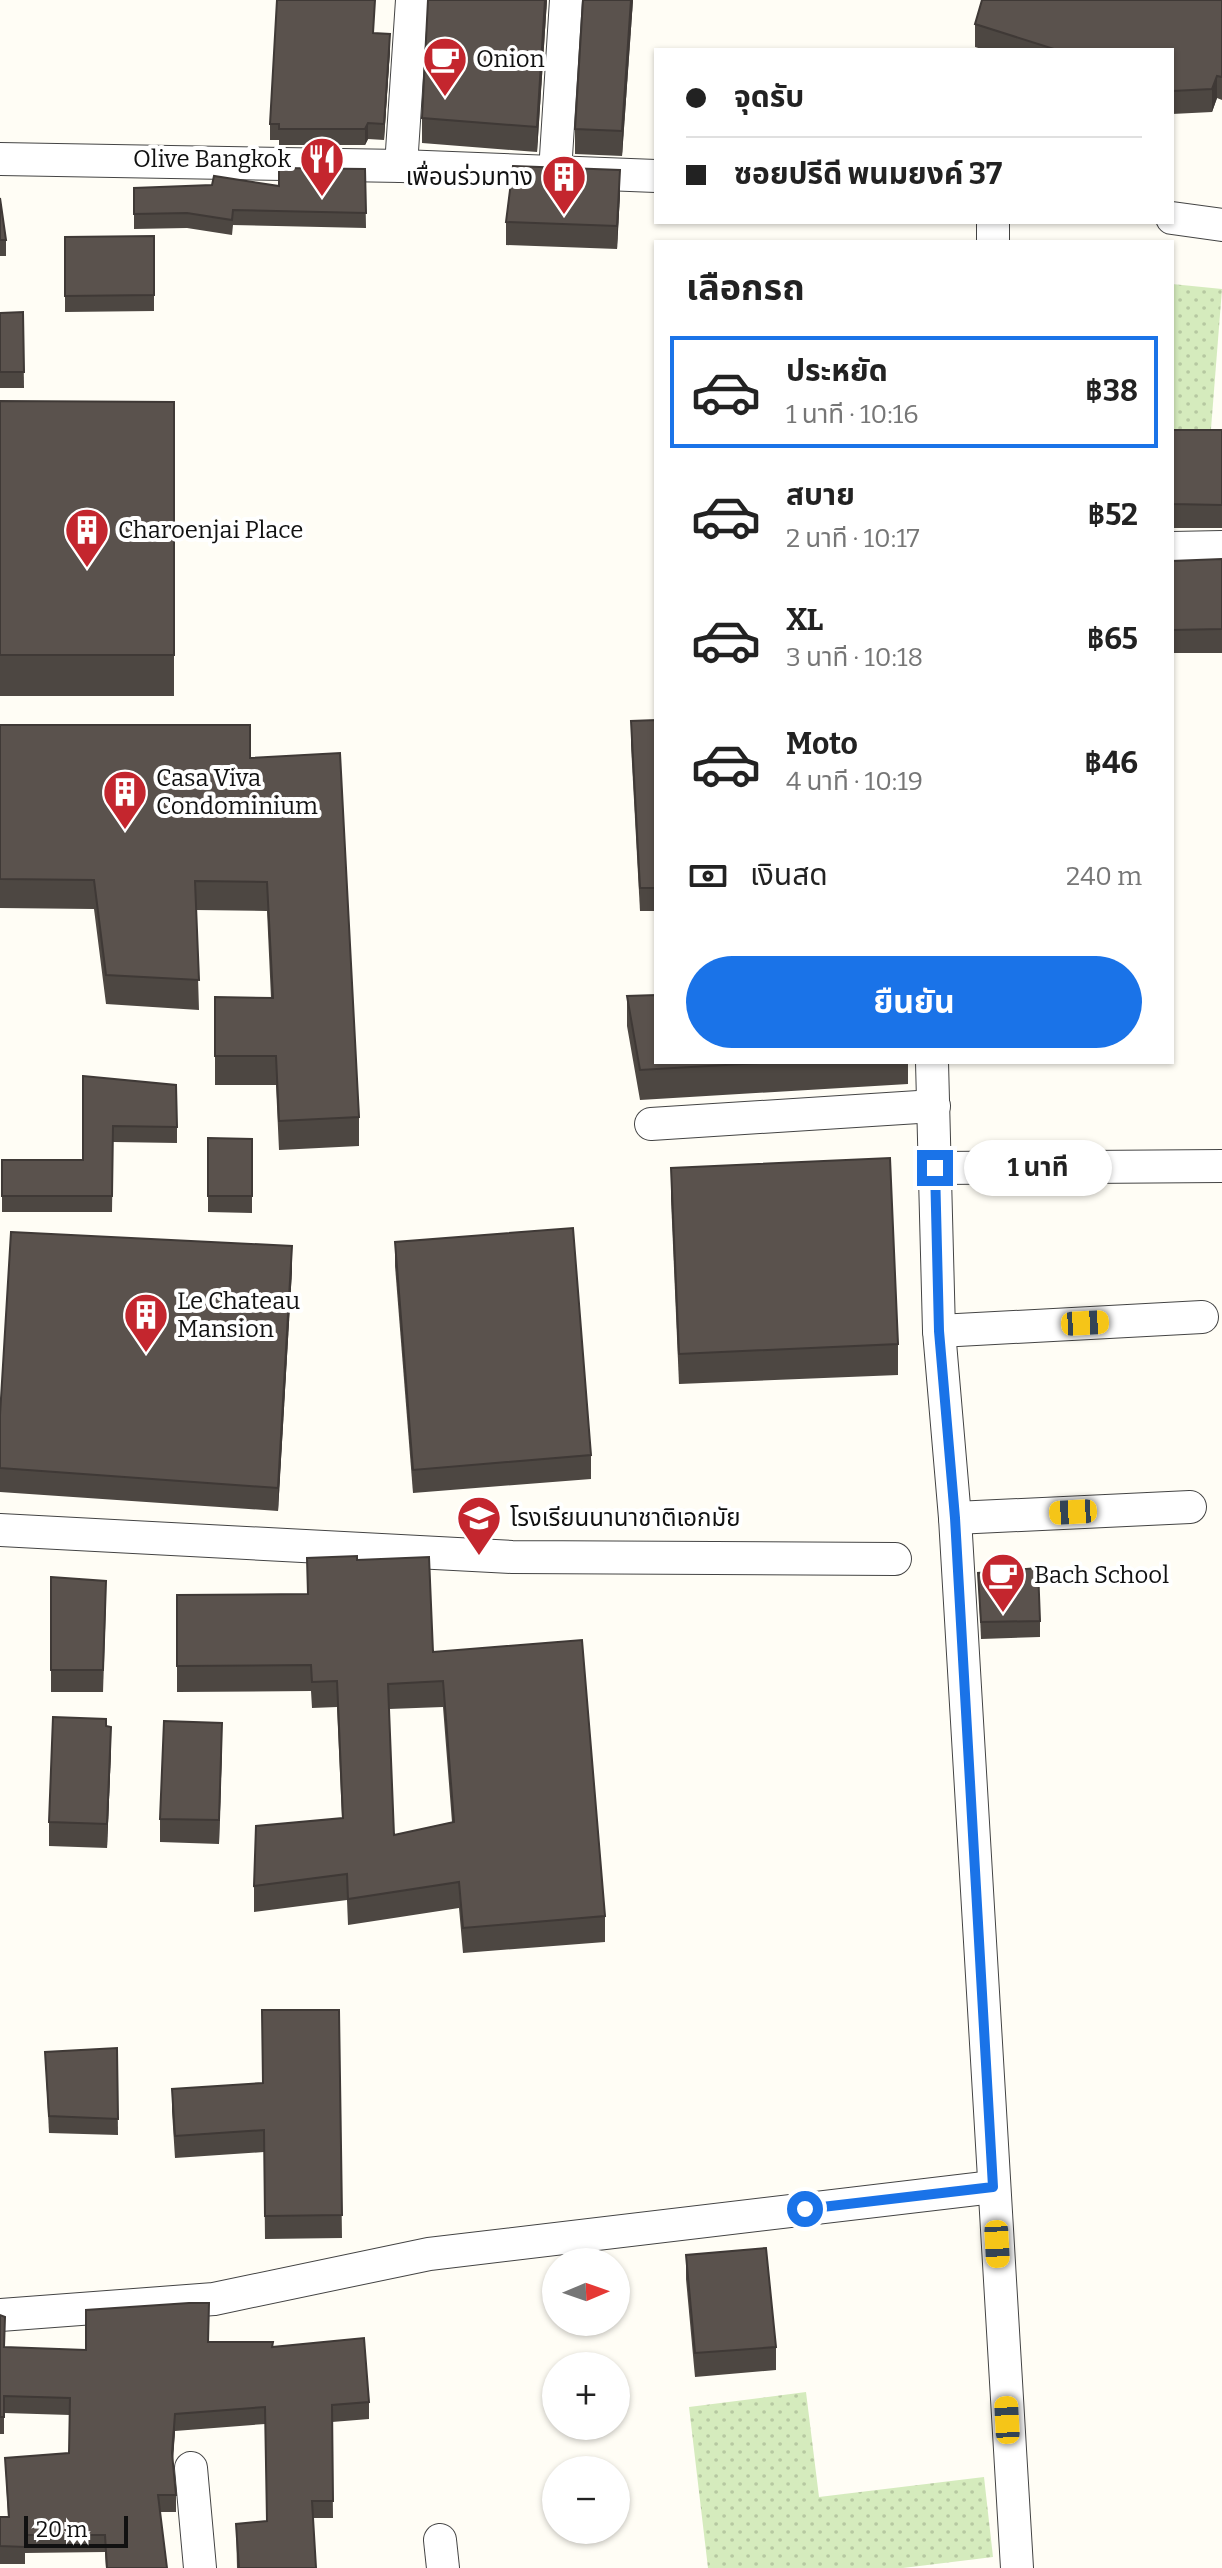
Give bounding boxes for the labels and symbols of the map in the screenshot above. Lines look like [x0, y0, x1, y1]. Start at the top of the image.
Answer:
cafe icon: Onion [421, 35, 469, 98]
place label: Onion [476, 45, 545, 73]
restaurant icon: Olive Bangkok [298, 135, 346, 198]
place label: Olive Bangkok [133, 145, 291, 173]
building icon: เพื่อนร่วมทาง [540, 153, 588, 216]
place label: เพื่อนร่วมทาง [406, 160, 533, 191]
building icon: Charoenjai Place [63, 506, 111, 569]
place label: Charoenjai Place [118, 516, 303, 544]
place label: Casa Viva Condominium [156, 764, 318, 820]
building icon: Casa Viva Condominium [101, 768, 149, 831]
callout: 1 นาที [963, 1140, 1111, 1196]
route end [917, 1150, 953, 1186]
place label: Le Chateau Mansion [177, 1287, 300, 1343]
building icon: Le Chateau Mansion [122, 1291, 170, 1354]
car [1060, 1310, 1110, 1336]
school or university icon: โรงเรียนนานาชาติเอกมัย [455, 1494, 503, 1557]
car [1048, 1499, 1098, 1525]
place label: โรงเรียนนานาชาติเอกมัย [510, 1504, 740, 1532]
cafe icon: Bach School [979, 1551, 1027, 1614]
place label: Bach School [1034, 1561, 1169, 1589]
route start [787, 2191, 823, 2227]
car [984, 2219, 1010, 2269]
north arrow [542, 2248, 630, 2336]
car [994, 2395, 1020, 2445]
scale bar [24, 2512, 128, 2548]

